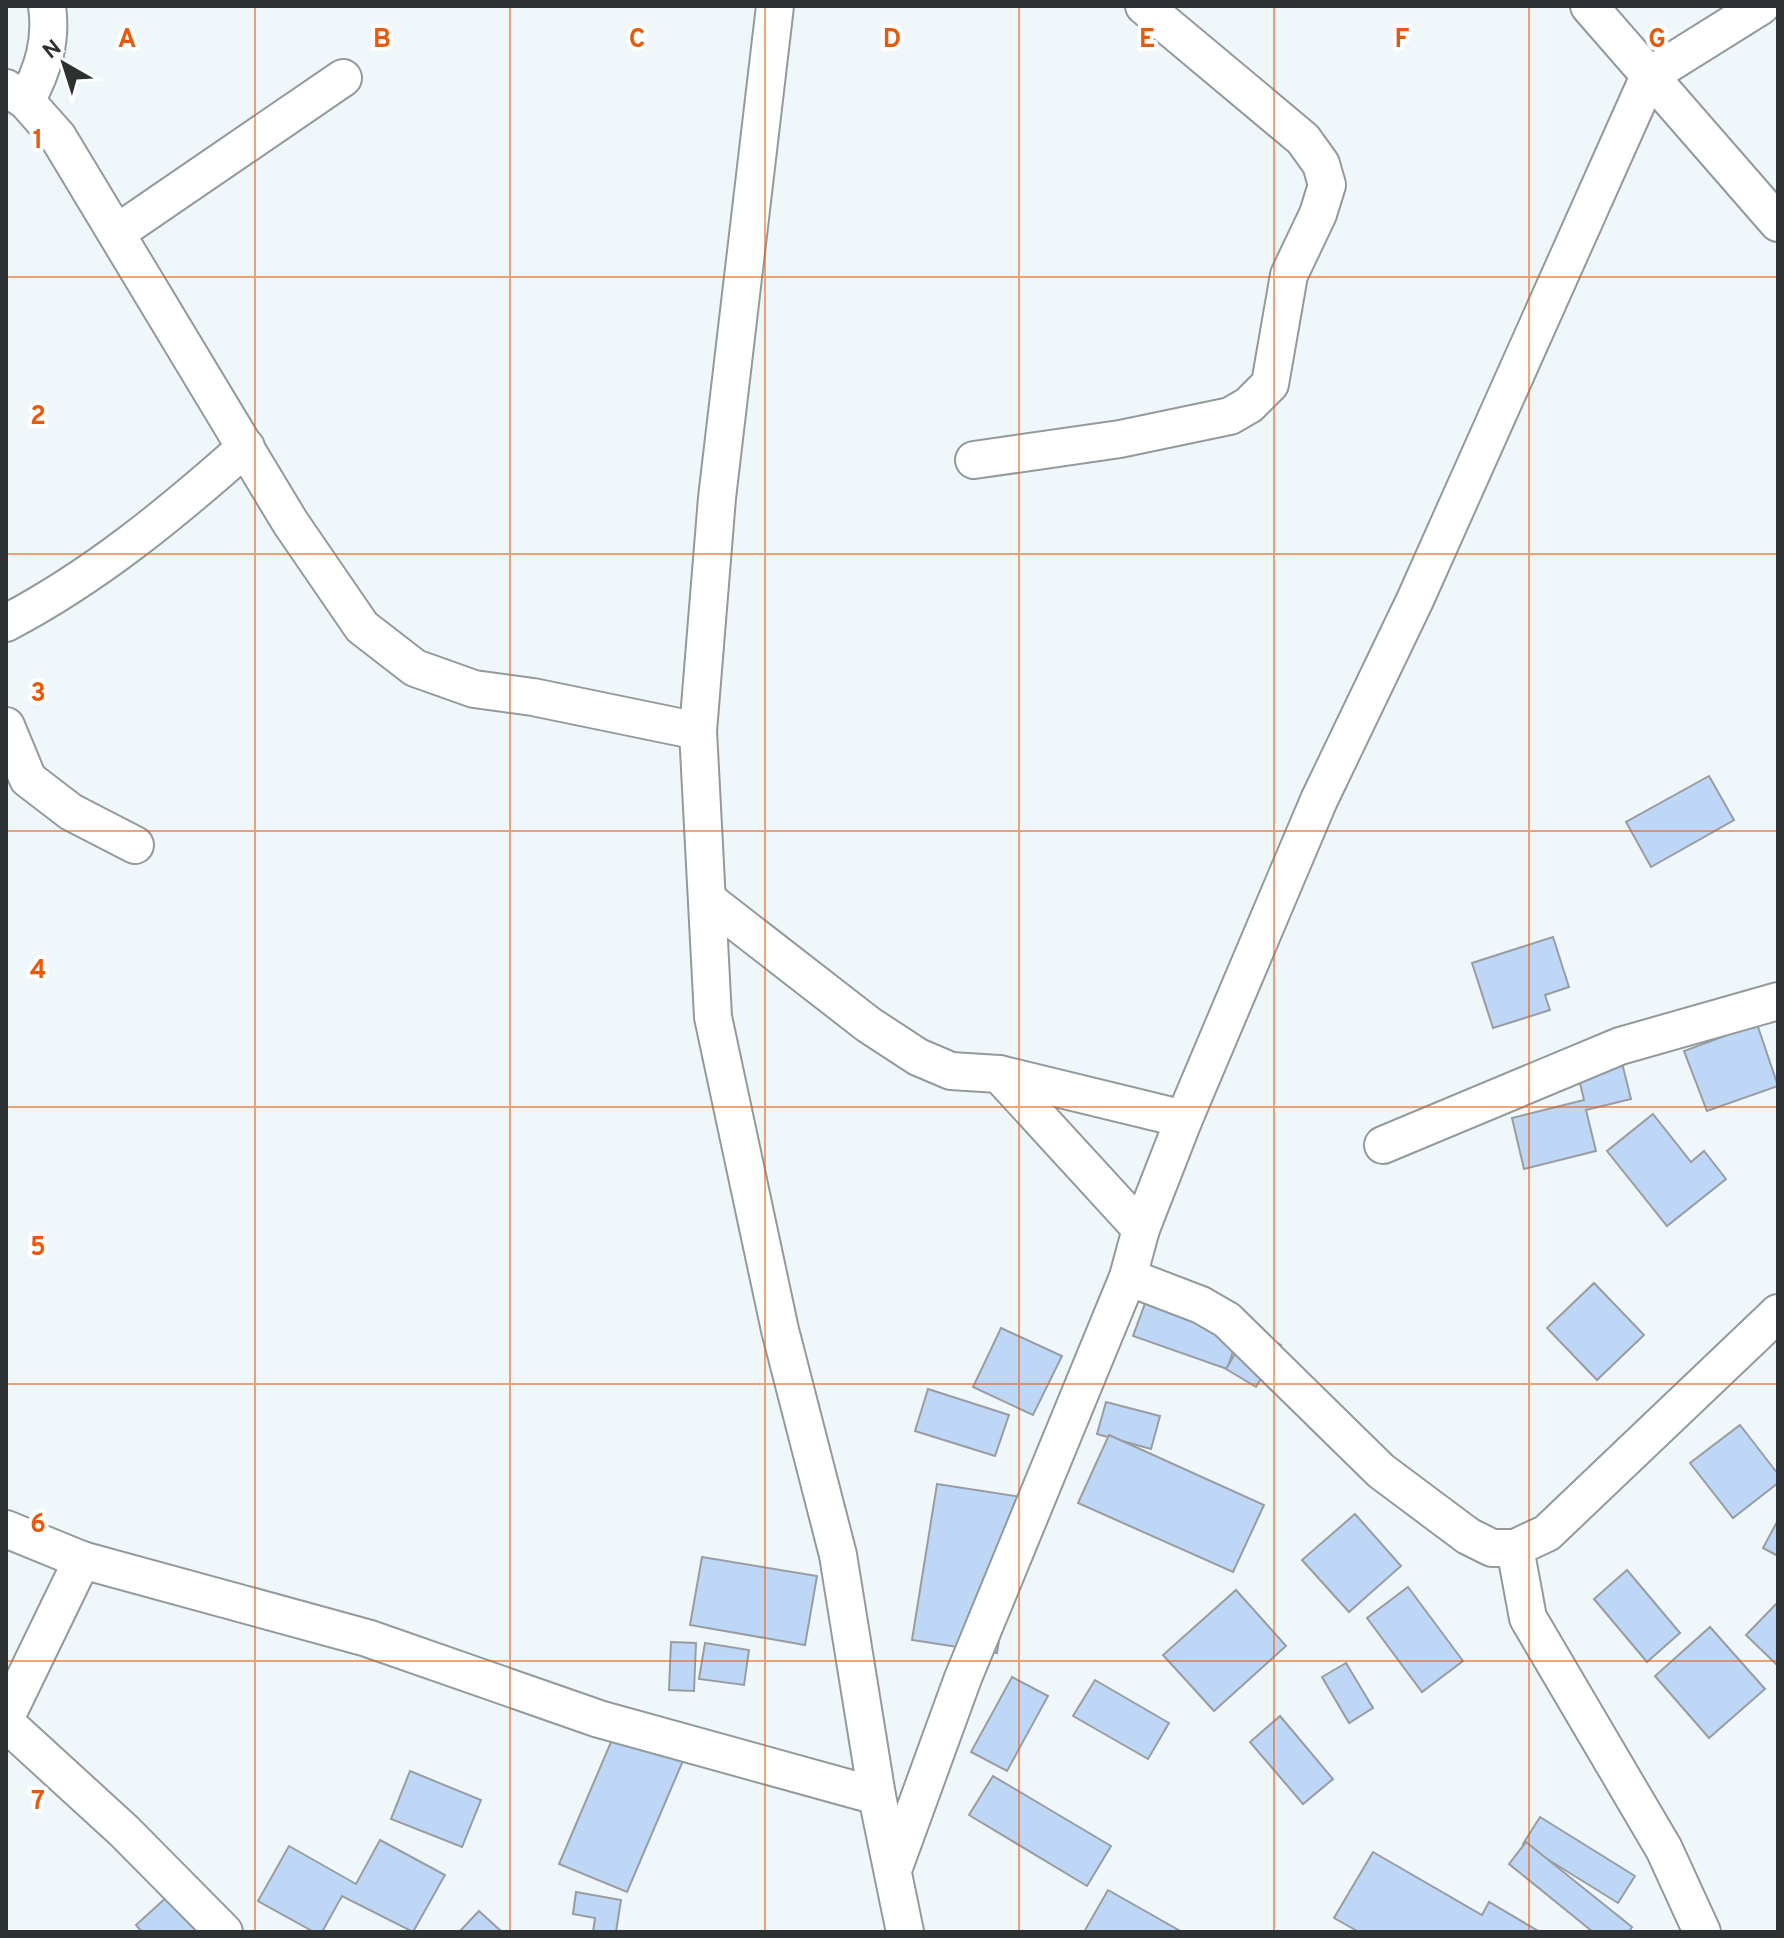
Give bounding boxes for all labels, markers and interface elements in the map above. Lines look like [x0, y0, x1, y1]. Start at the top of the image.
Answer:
north arrow [24, 24, 104, 104]
text: A [118, 24, 136, 57]
text: B [373, 24, 391, 57]
text: C [629, 24, 645, 57]
text: D [883, 24, 901, 57]
text: E [1139, 24, 1155, 57]
text: F [1395, 24, 1410, 57]
text: G [1648, 24, 1666, 57]
text: N [38, 35, 68, 66]
text: 1 [33, 125, 43, 158]
text: 2 [30, 401, 46, 434]
text: 3 [30, 678, 46, 711]
text: 4 [30, 955, 46, 988]
text: 5 [30, 1232, 46, 1265]
text: 6 [30, 1509, 46, 1542]
text: 7 [31, 1786, 45, 1819]

